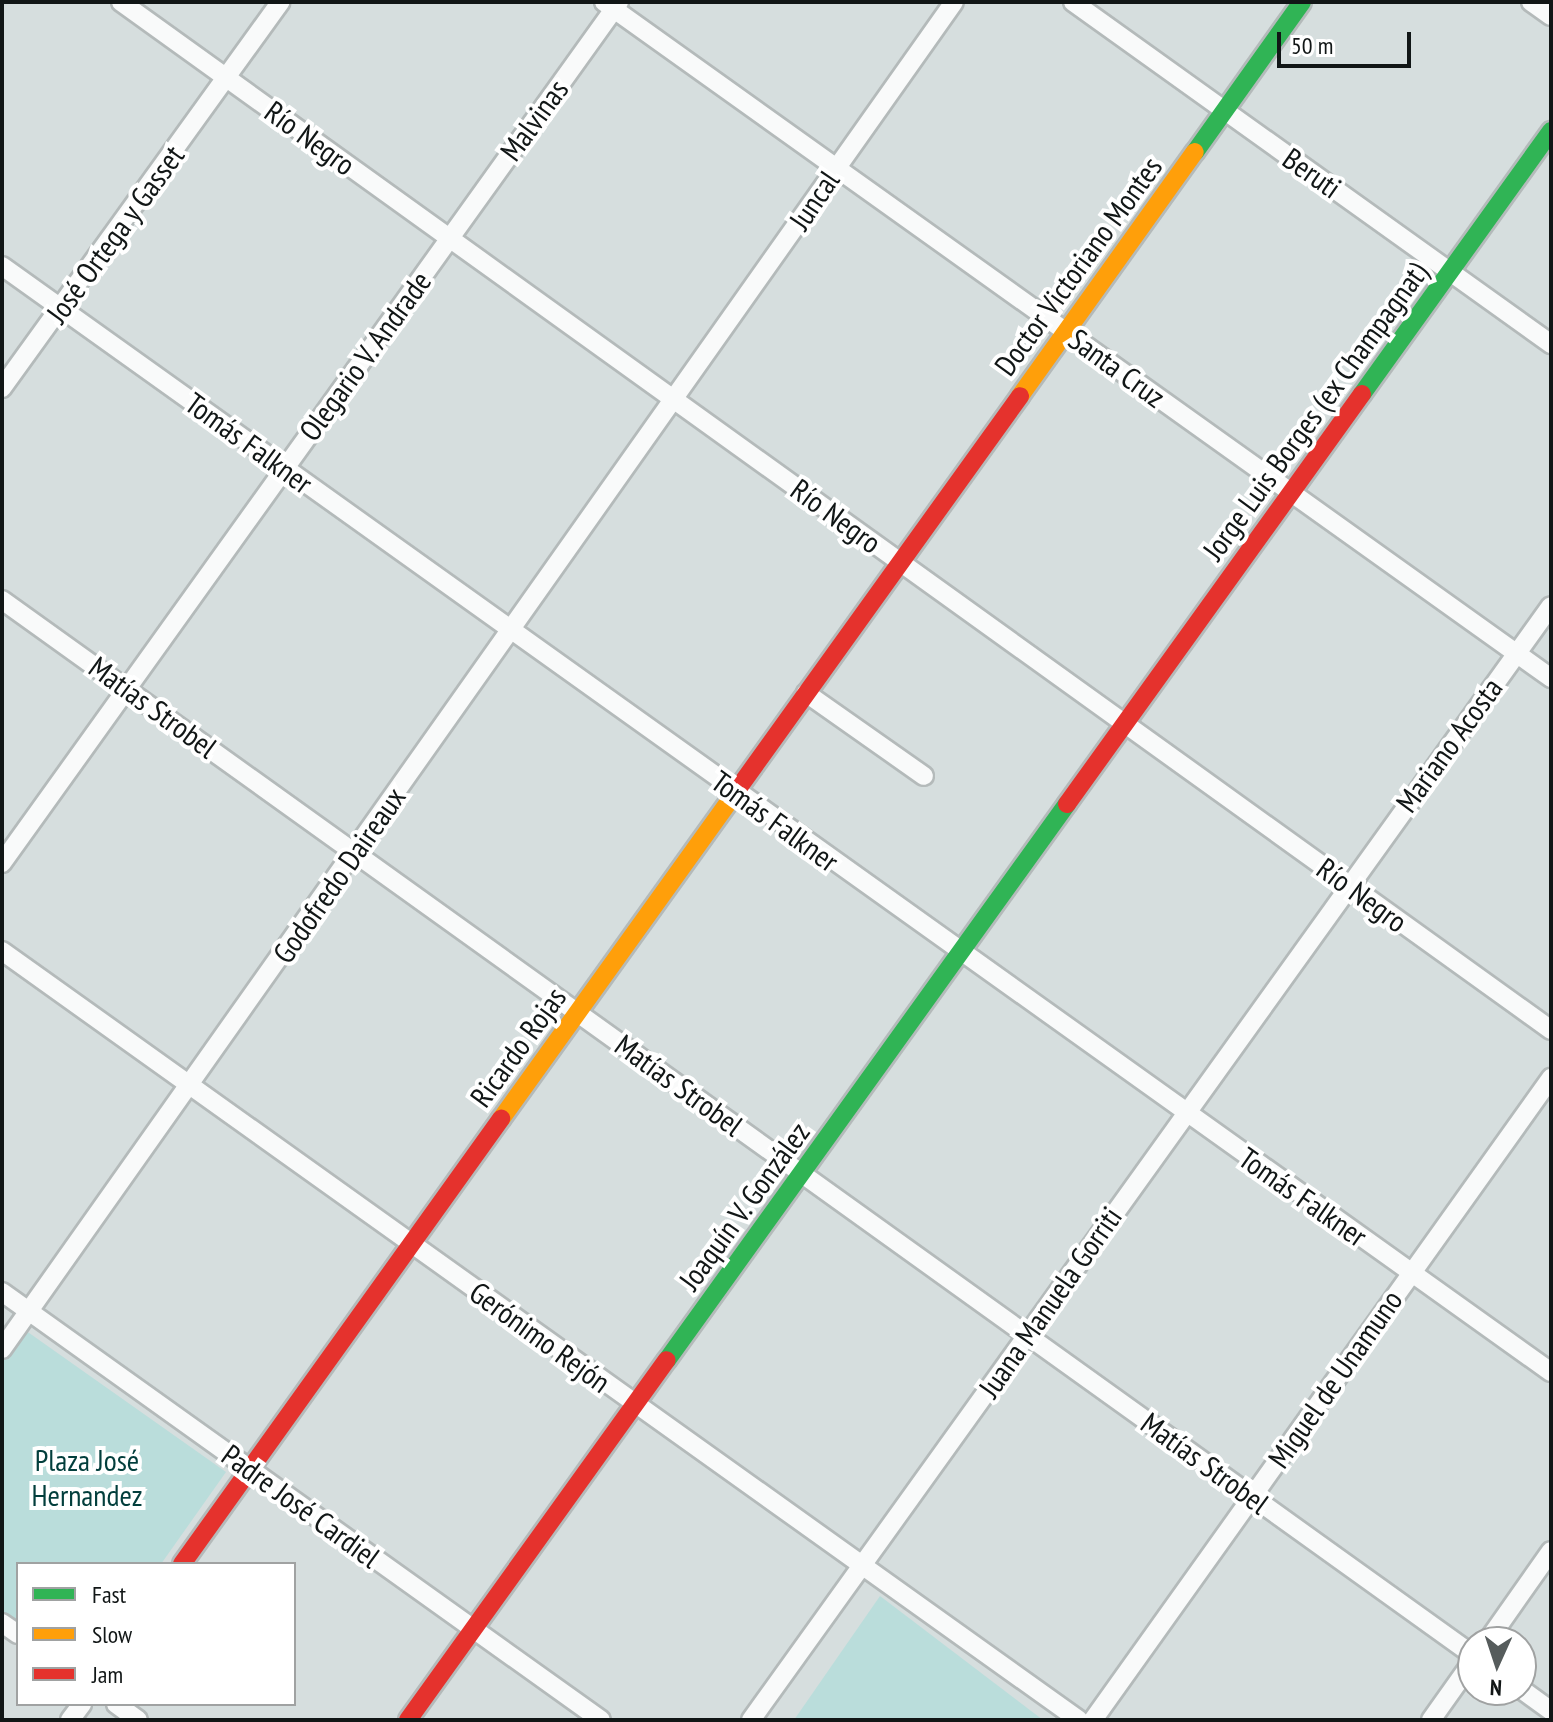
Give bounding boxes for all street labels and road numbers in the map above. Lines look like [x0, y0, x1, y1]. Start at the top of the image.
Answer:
street label: Malvinas [493, 72, 575, 168]
street label: Río Negro [258, 93, 362, 183]
street label: José Ortega y Gasset [38, 138, 192, 330]
street label: Beruti [1276, 140, 1348, 206]
street label: Doctor Victoriano Montes [986, 149, 1170, 383]
street label: Juncal [781, 164, 847, 236]
street label: Jorge Luis Borges (ex Champagnat) [1195, 255, 1435, 567]
street label: Olegario V. Andrade [291, 263, 439, 449]
street label: Santa Cruz [1062, 321, 1172, 415]
street label: Tomás Falkner [179, 385, 319, 501]
street label: Río Negro [784, 471, 888, 561]
street label: Matías Strobel [82, 649, 224, 765]
street label: Mariano Acosta [1388, 671, 1510, 819]
street label: Tomás Falkner [705, 763, 845, 879]
street label: Godofredo Daireaux [265, 780, 413, 970]
street label: Río Negro [1310, 850, 1414, 940]
street label: Ricardo Rojas [463, 980, 573, 1114]
street label: Matías Strobel [608, 1027, 750, 1143]
street label: Joaquín V. González [670, 1114, 818, 1298]
street label: Tomás Falkner [1232, 1140, 1374, 1254]
street label: Juana Manuela Gorriti [971, 1200, 1129, 1404]
street label: Gerónimo Rejón [463, 1274, 617, 1400]
street label: Miguel de Unamuno [1260, 1283, 1410, 1475]
street label: Matías Strobel [1134, 1405, 1276, 1521]
street label: Padre José Cardiel [215, 1437, 387, 1575]

